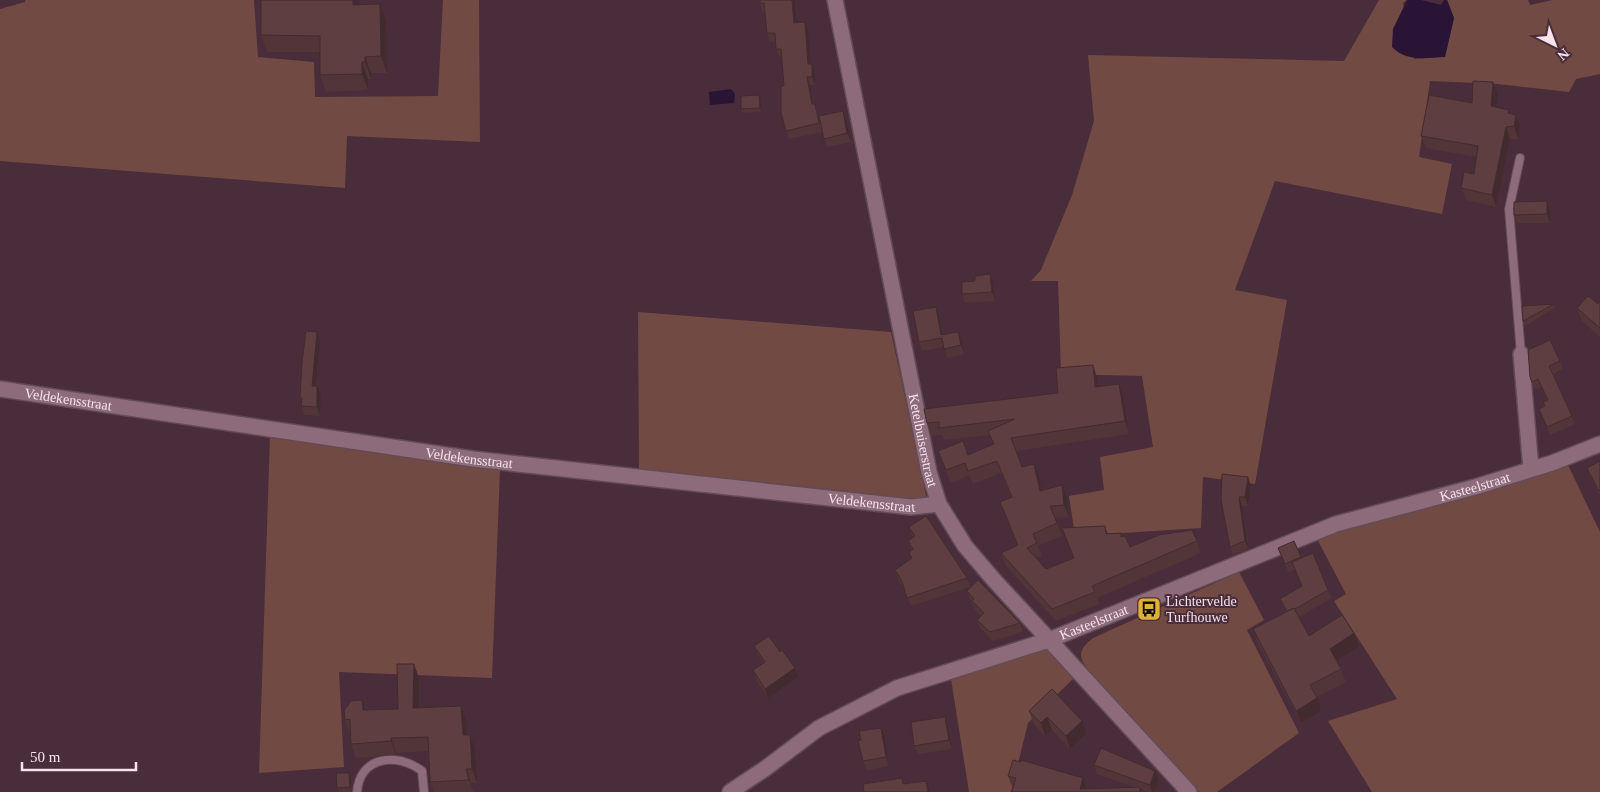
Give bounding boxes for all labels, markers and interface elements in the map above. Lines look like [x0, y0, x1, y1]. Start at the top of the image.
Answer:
north arrow [1530, 20, 1580, 70]
text: N [1555, 45, 1572, 63]
street label: Veldekensstraat [24, 386, 113, 413]
street label: Ketelbuiserstraat [906, 392, 940, 489]
street label: Veldekensstraat [424, 445, 513, 471]
street label: Kasteelstraat [1438, 470, 1512, 504]
street label: Veldekensstraat [827, 491, 916, 515]
place label: Lichtervelde Turfhouwe [1166, 594, 1237, 625]
bus stop icon: Lichtervelde Turfhouwe [1136, 596, 1162, 622]
street label: Kasteelstraat [1058, 602, 1130, 643]
scale bar [22, 740, 136, 772]
text: 50 m [30, 749, 61, 765]

